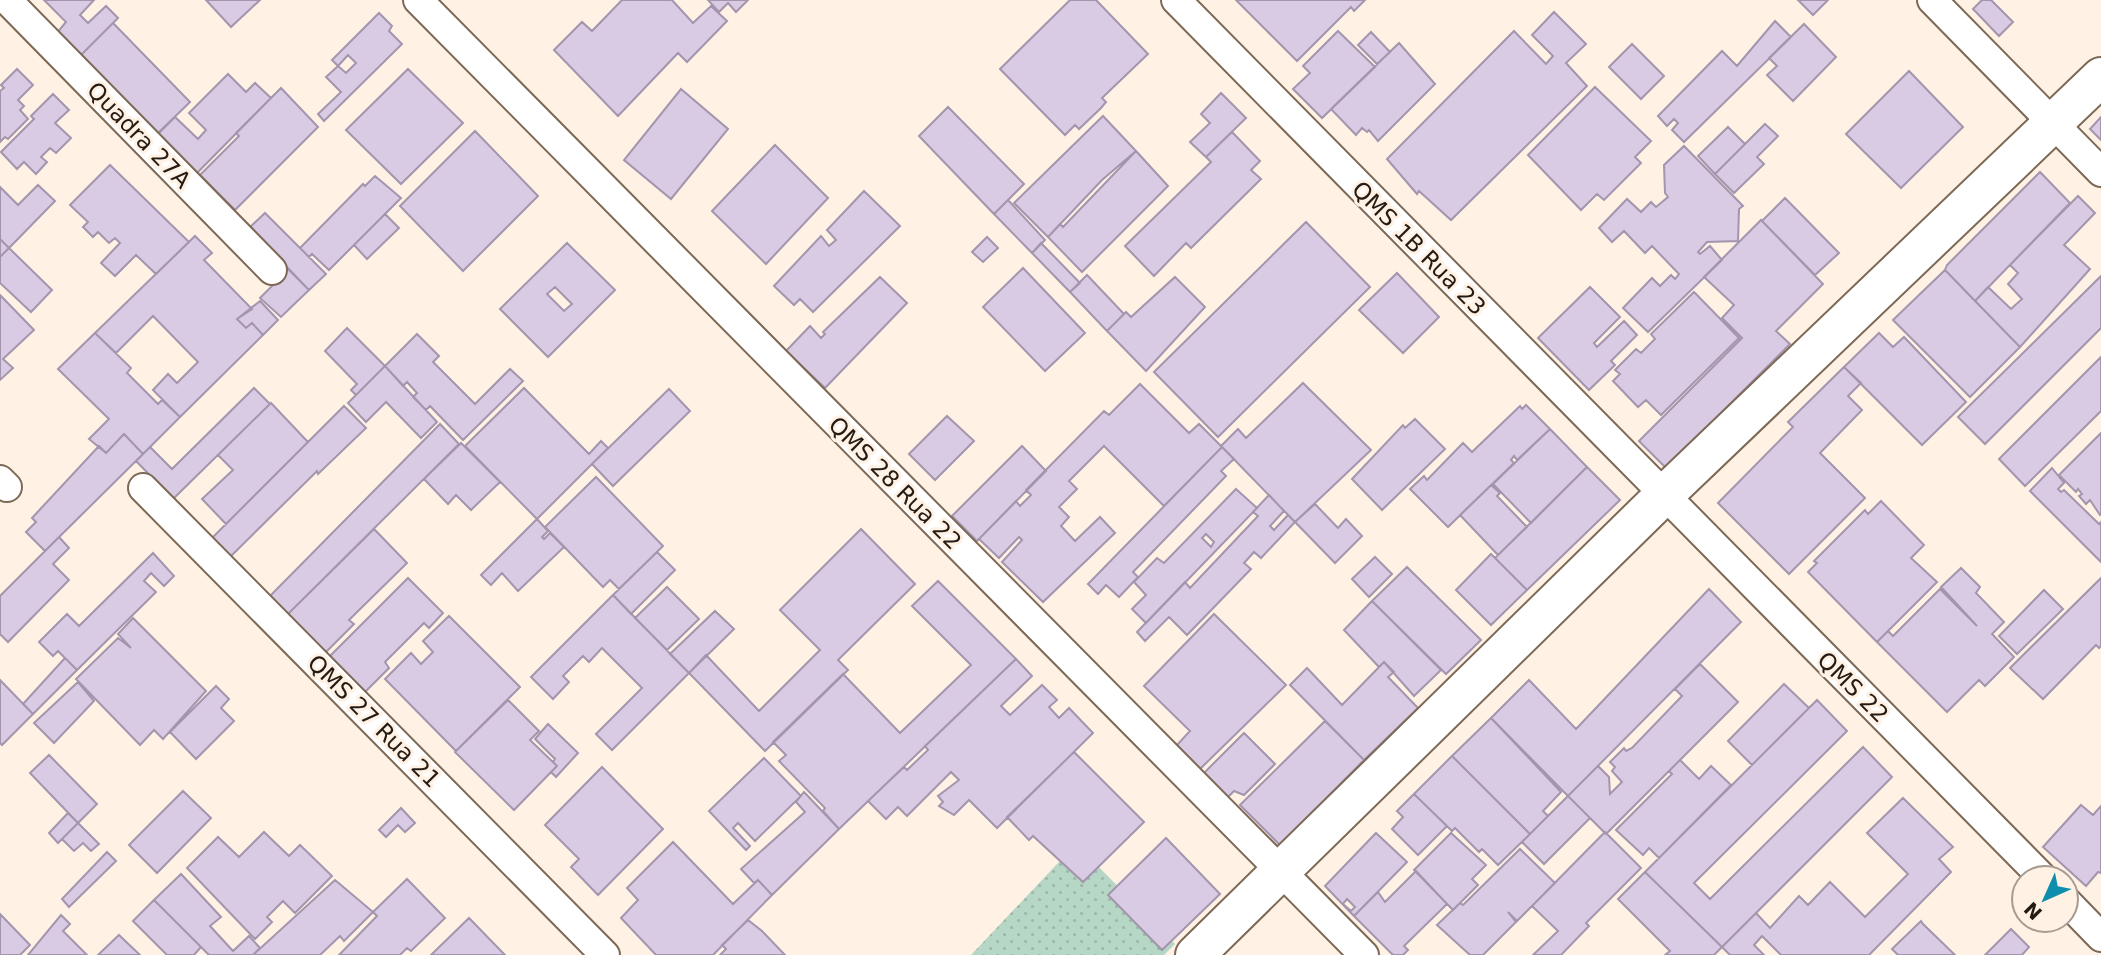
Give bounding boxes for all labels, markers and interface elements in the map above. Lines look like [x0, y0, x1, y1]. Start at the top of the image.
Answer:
street label: Quadra 27A [82, 77, 196, 194]
street label: QMS 1B Rua 23 [1347, 176, 1491, 320]
street label: QMS 28 Rua 22 [823, 411, 967, 555]
street label: QMS 22 [1812, 646, 1894, 728]
street label: QMS 27 Rua 21 [302, 649, 446, 793]
north arrow [2010, 864, 2080, 934]
text: N [2020, 898, 2046, 924]

